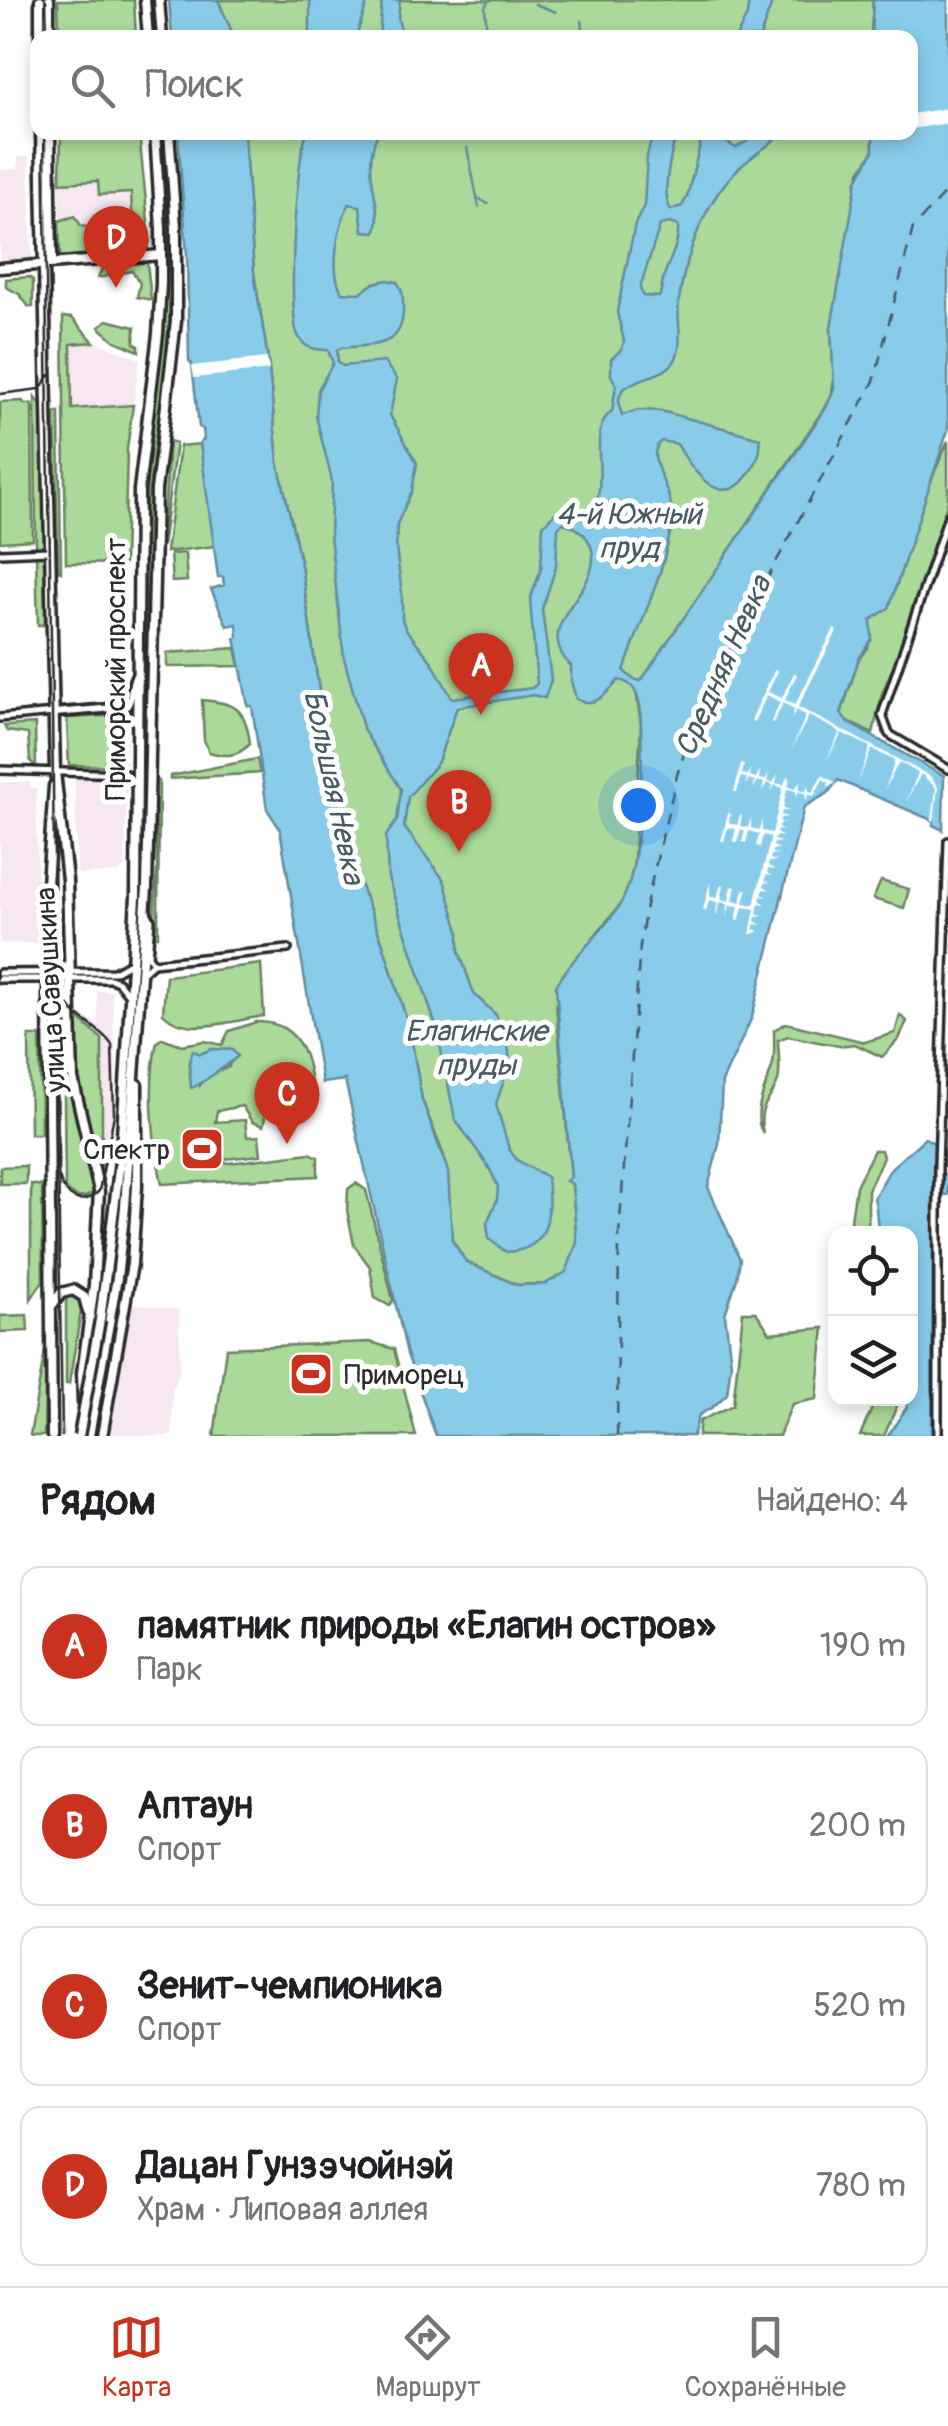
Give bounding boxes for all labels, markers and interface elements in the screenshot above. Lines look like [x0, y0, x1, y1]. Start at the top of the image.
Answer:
search box [30, 30, 918, 140]
icon: search [65, 58, 120, 113]
text: Поиск [145, 61, 244, 109]
pin: D [84, 206, 148, 288]
water label: 4-й Южный пруд [557, 496, 704, 567]
street label: Приморский проспект [99, 537, 134, 801]
water label: Средняя Невка [667, 569, 780, 762]
pin: A [448, 632, 514, 715]
water label: Большая Невка [295, 687, 373, 890]
pin: B [426, 770, 492, 852]
your location [613, 780, 664, 831]
street label: улица Савушкина [29, 886, 74, 1094]
water label: Елагинские пруды [405, 1013, 551, 1084]
pin: C [254, 1062, 320, 1144]
sports icon: Спектр [179, 1126, 225, 1172]
place label: Спектр [83, 1133, 170, 1168]
map controls [828, 1226, 918, 1406]
button: locate [828, 1226, 918, 1316]
button: layers [828, 1316, 918, 1406]
sports icon: Приморец [288, 1351, 334, 1397]
place label: Приморец [344, 1358, 465, 1393]
text: Рядом [40, 1475, 156, 1527]
text: Найдено: 4 [755, 1481, 908, 1521]
text: памятник природы «Елагин остров» [137, 1602, 715, 1650]
text: A [64, 1626, 85, 1666]
text: 190 m [820, 1626, 906, 1666]
text: Парк [137, 1650, 203, 1690]
text: Аптаун [137, 1782, 253, 1830]
text: B [65, 1806, 84, 1846]
text: 200 m [809, 1806, 906, 1846]
text: Спорт [137, 1830, 221, 1870]
text: Зенит-чемпионика [137, 1962, 442, 2010]
text: C [65, 1986, 84, 2026]
text: 520 m [814, 1986, 906, 2026]
text: Спорт [137, 2010, 221, 2050]
text: Дацан Гунзэчойнэй [137, 2142, 454, 2190]
text: D [64, 2166, 85, 2206]
text: 780 m [816, 2166, 906, 2206]
text: Храм · Липовая аллея [137, 2190, 428, 2230]
tab: Карта [102, 2310, 171, 2405]
tab: Маршрут [375, 2310, 481, 2405]
tab: Сохранённые [685, 2310, 846, 2405]

